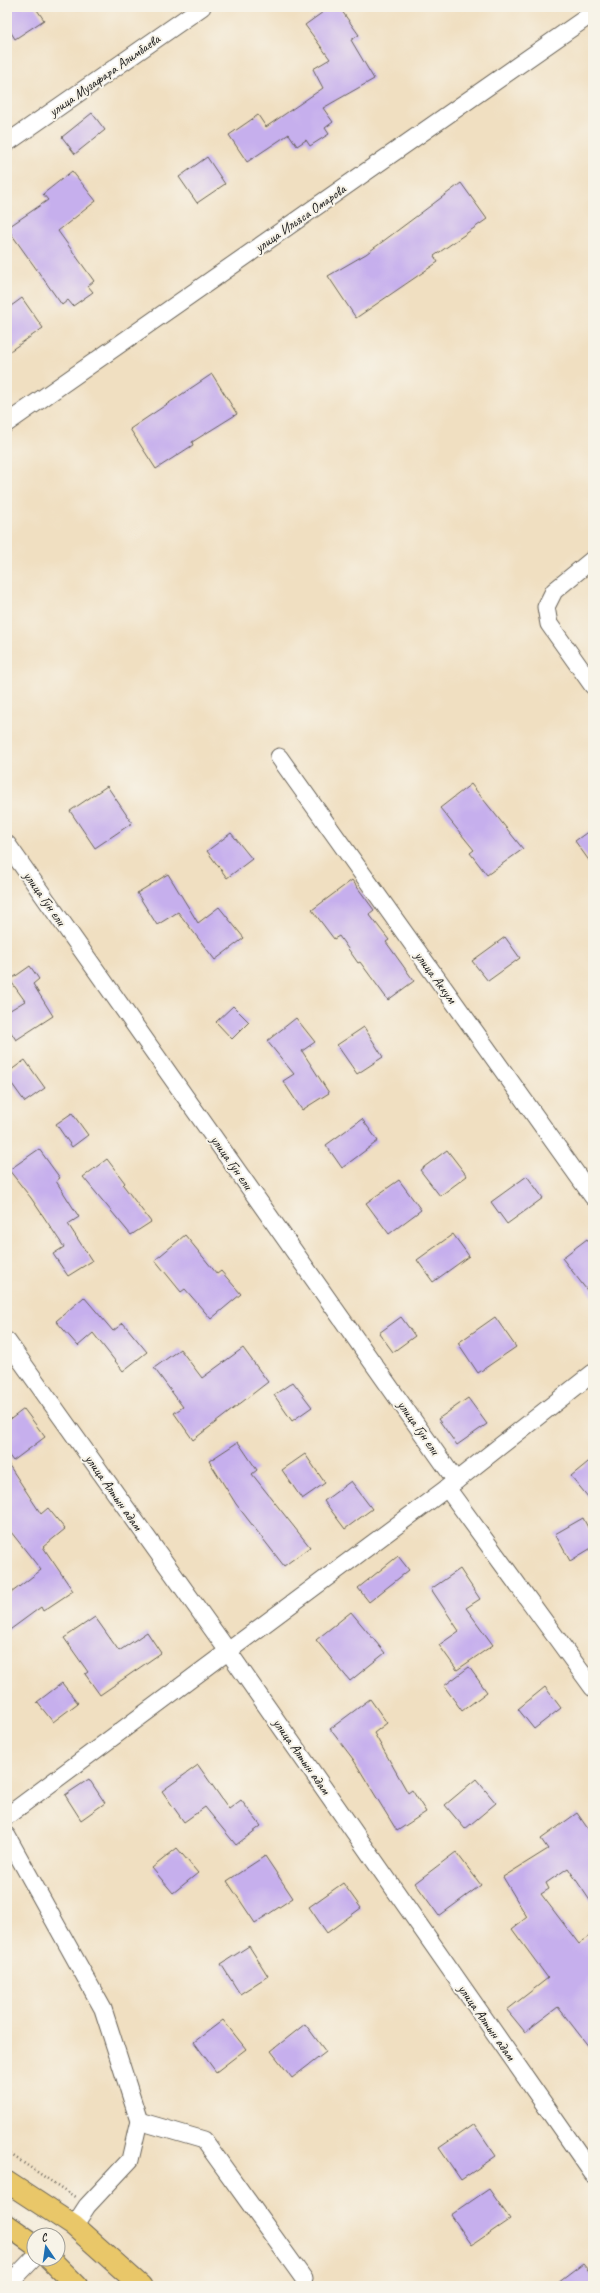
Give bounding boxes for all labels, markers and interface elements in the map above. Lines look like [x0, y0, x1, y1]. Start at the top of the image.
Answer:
street label: улица Музафара Алимбаева [45, 30, 164, 121]
street label: улица Ильяса Омарова [251, 180, 350, 257]
street label: улица Гун ели [19, 867, 71, 930]
street label: улица Аккум [410, 947, 461, 1008]
street label: улица Гун ели [206, 1131, 258, 1194]
street label: улица Гун ели [393, 1396, 445, 1459]
street label: улица Алтын адам [81, 1450, 147, 1535]
street label: улица Алтын адам [269, 1714, 335, 1799]
street label: улица Алтын адам [454, 1980, 520, 2065]
north arrow [26, 2227, 66, 2267]
text: С [40, 2229, 50, 2245]

